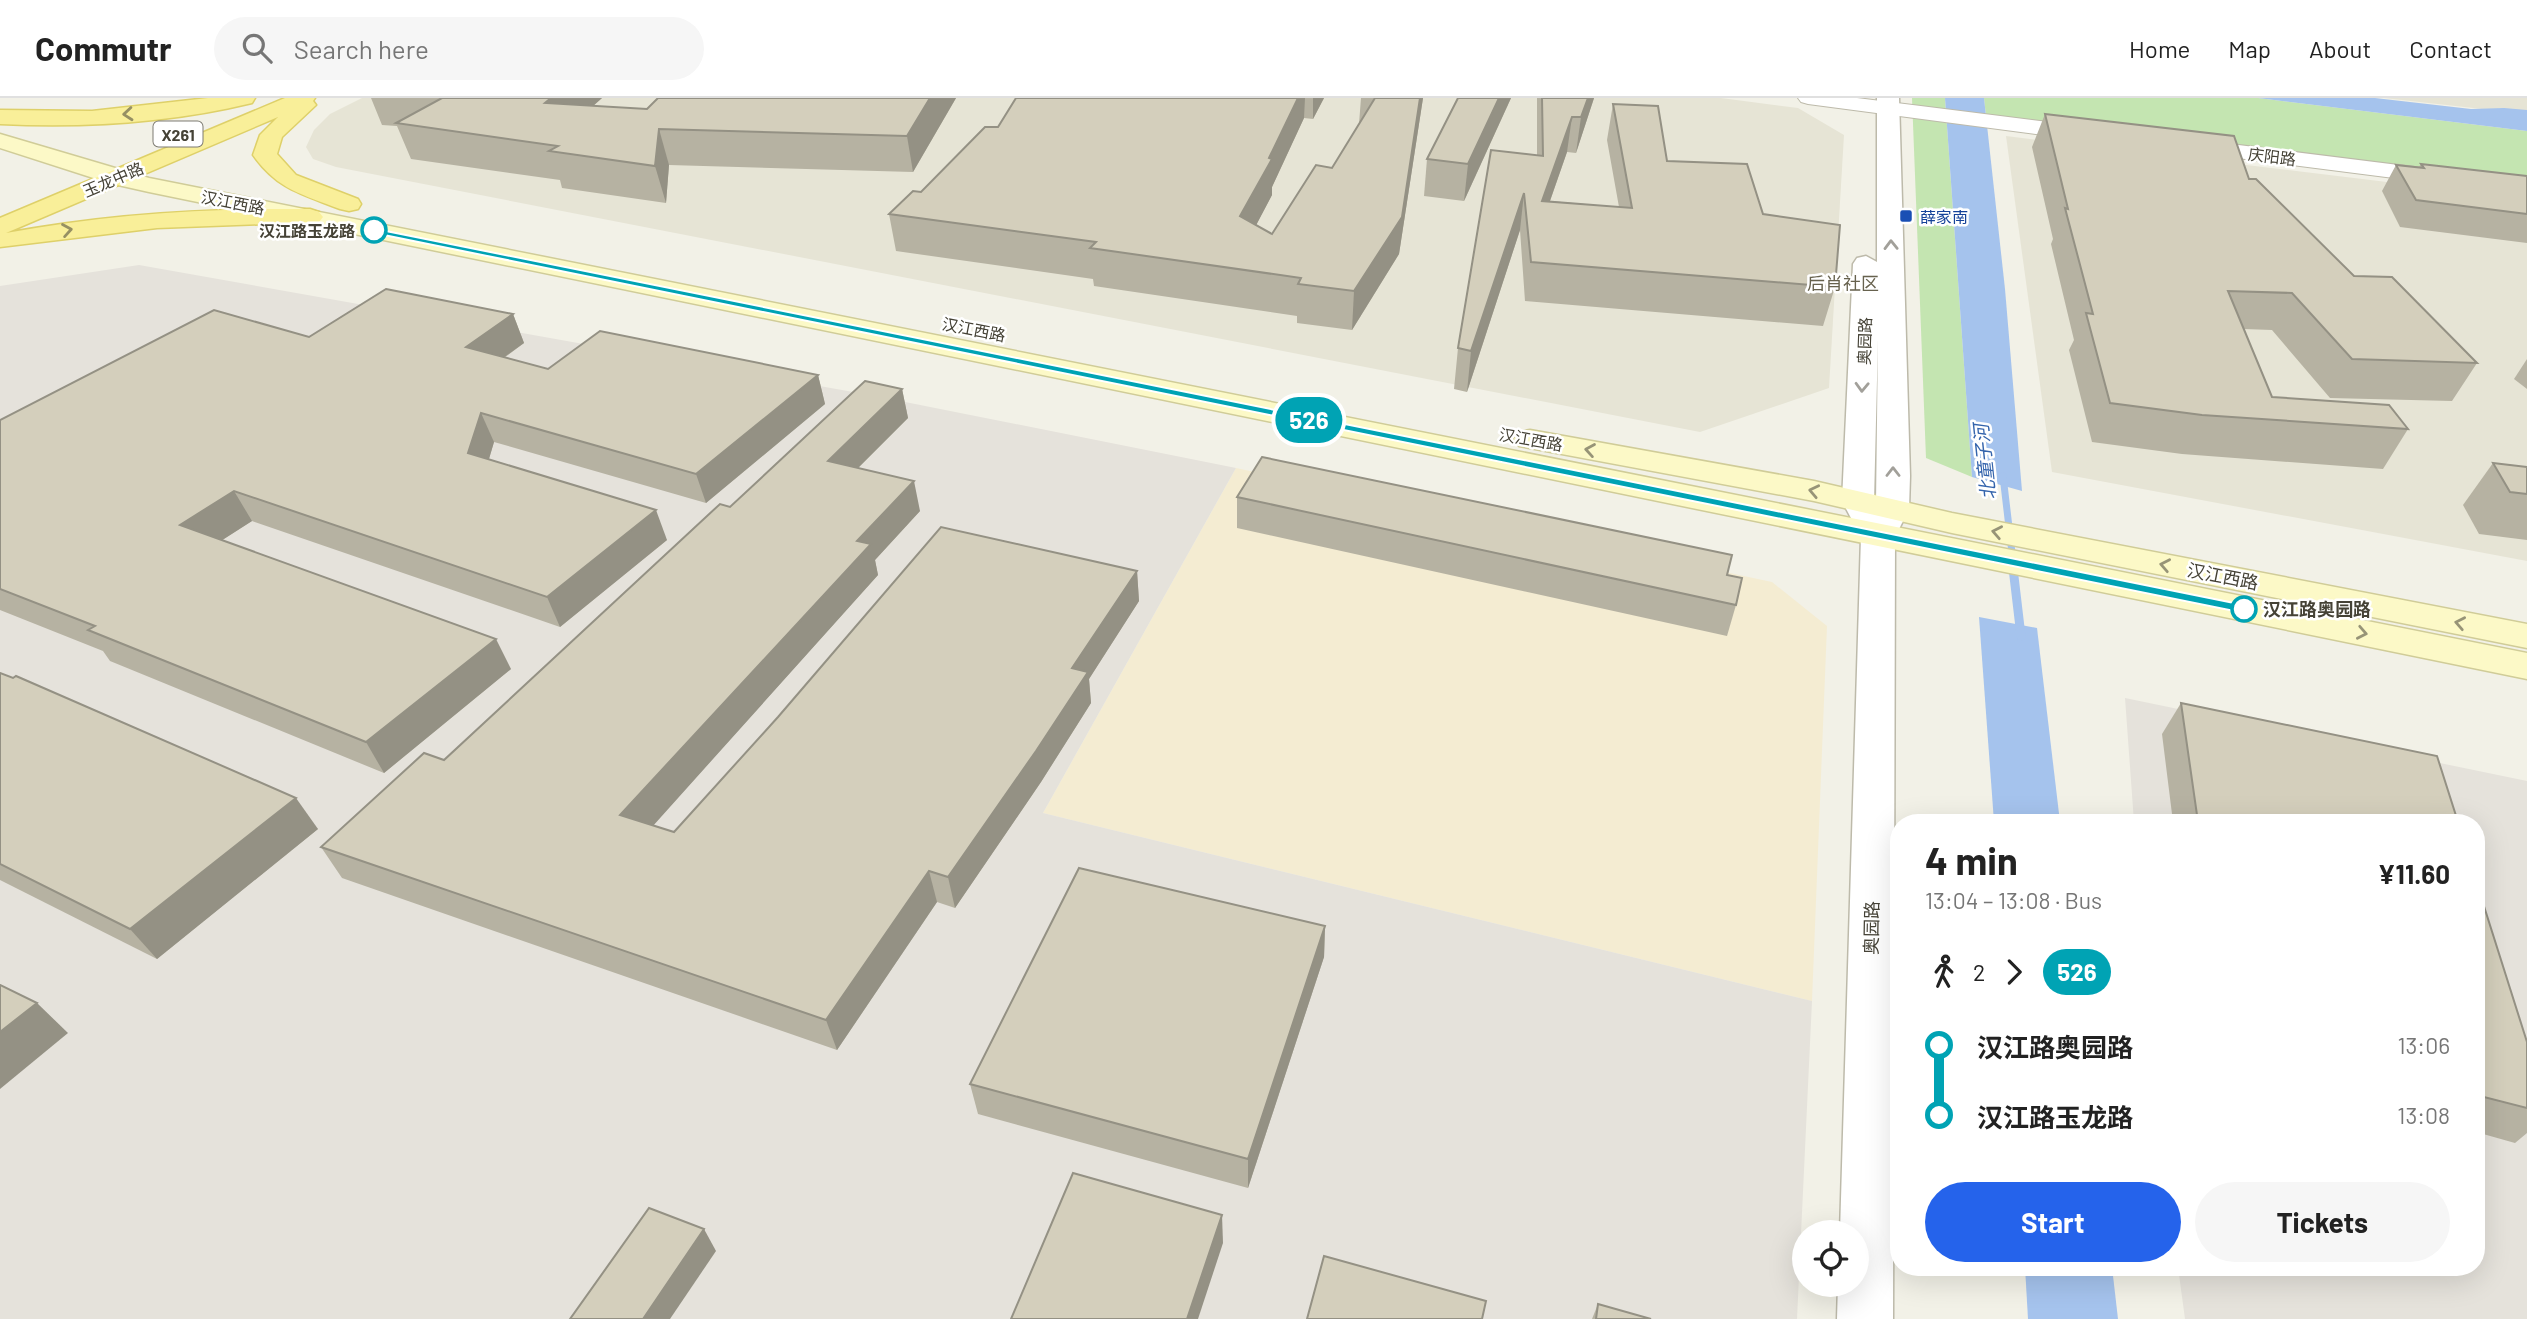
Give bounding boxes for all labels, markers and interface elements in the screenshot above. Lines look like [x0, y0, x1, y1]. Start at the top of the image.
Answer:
search box [214, 17, 704, 80]
text: Commutr [35, 28, 172, 68]
icon: search [238, 29, 276, 67]
text: Search here [294, 33, 429, 64]
text: Home [2129, 34, 2190, 63]
text: Map [2228, 34, 2271, 63]
text: About [2309, 34, 2371, 63]
text: Contact [2409, 34, 2492, 63]
one-way arrow [123, 106, 134, 121]
road number: X261 [154, 122, 202, 146]
street label: 庆阳路 [2247, 144, 2297, 168]
street label: 玉龙中路 [80, 158, 146, 200]
street label: 汉江西路 [200, 187, 266, 217]
place label: 薛家南 [1920, 207, 1968, 226]
marker: 薛家南 [1898, 208, 1914, 224]
marker: 汉江路玉龙路 [361, 217, 387, 243]
place label: 汉江路玉龙路 [259, 221, 355, 240]
one-way arrow [61, 223, 73, 238]
one-way arrow [1883, 239, 1899, 249]
district label: 后肖社区 [1807, 272, 1879, 294]
street label: 汉江西路 [941, 314, 1007, 344]
street label: 奥园路 [1854, 317, 1874, 365]
one-way arrow [1855, 381, 1870, 392]
line badge: 526 [1269, 397, 1349, 443]
text: 526 [1289, 405, 1329, 434]
water label: 北童子河 [1968, 419, 1999, 501]
street label: 汉江西路 [1498, 424, 1564, 454]
one-way arrow [1584, 443, 1596, 458]
one-way arrow [1886, 466, 1901, 477]
one-way arrow [1808, 485, 1820, 500]
one-way arrow [1991, 525, 2003, 540]
one-way arrow [2159, 558, 2171, 573]
street label: 汉江西路 [2186, 558, 2260, 594]
marker: 汉江路奥园路 [2231, 596, 2257, 622]
place label: 汉江路奥园路 [2263, 598, 2371, 620]
one-way arrow [2454, 616, 2466, 631]
one-way arrow [2356, 624, 2368, 639]
text: 4 min [1925, 837, 2018, 883]
text: ¥11.60 [2378, 858, 2450, 889]
text: 13:04 – 13:08 · Bus [1925, 886, 2102, 914]
street label: 奥园路 [1860, 901, 1882, 955]
icon: walk [1925, 953, 1963, 991]
icon: forward [1995, 953, 2033, 991]
text: 526 [2057, 957, 2097, 986]
text: 2 [1973, 958, 1985, 986]
text: 汉江路奥园路 [1977, 1031, 2133, 1062]
text: 13:06 [2397, 1031, 2450, 1059]
text: 汉江路玉龙路 [1977, 1101, 2133, 1132]
text: 13:08 [2397, 1101, 2450, 1129]
button: Start [1925, 1182, 2181, 1262]
button: Tickets [2195, 1182, 2450, 1262]
map controls [1792, 1220, 1869, 1297]
button: locate [1792, 1220, 1869, 1297]

